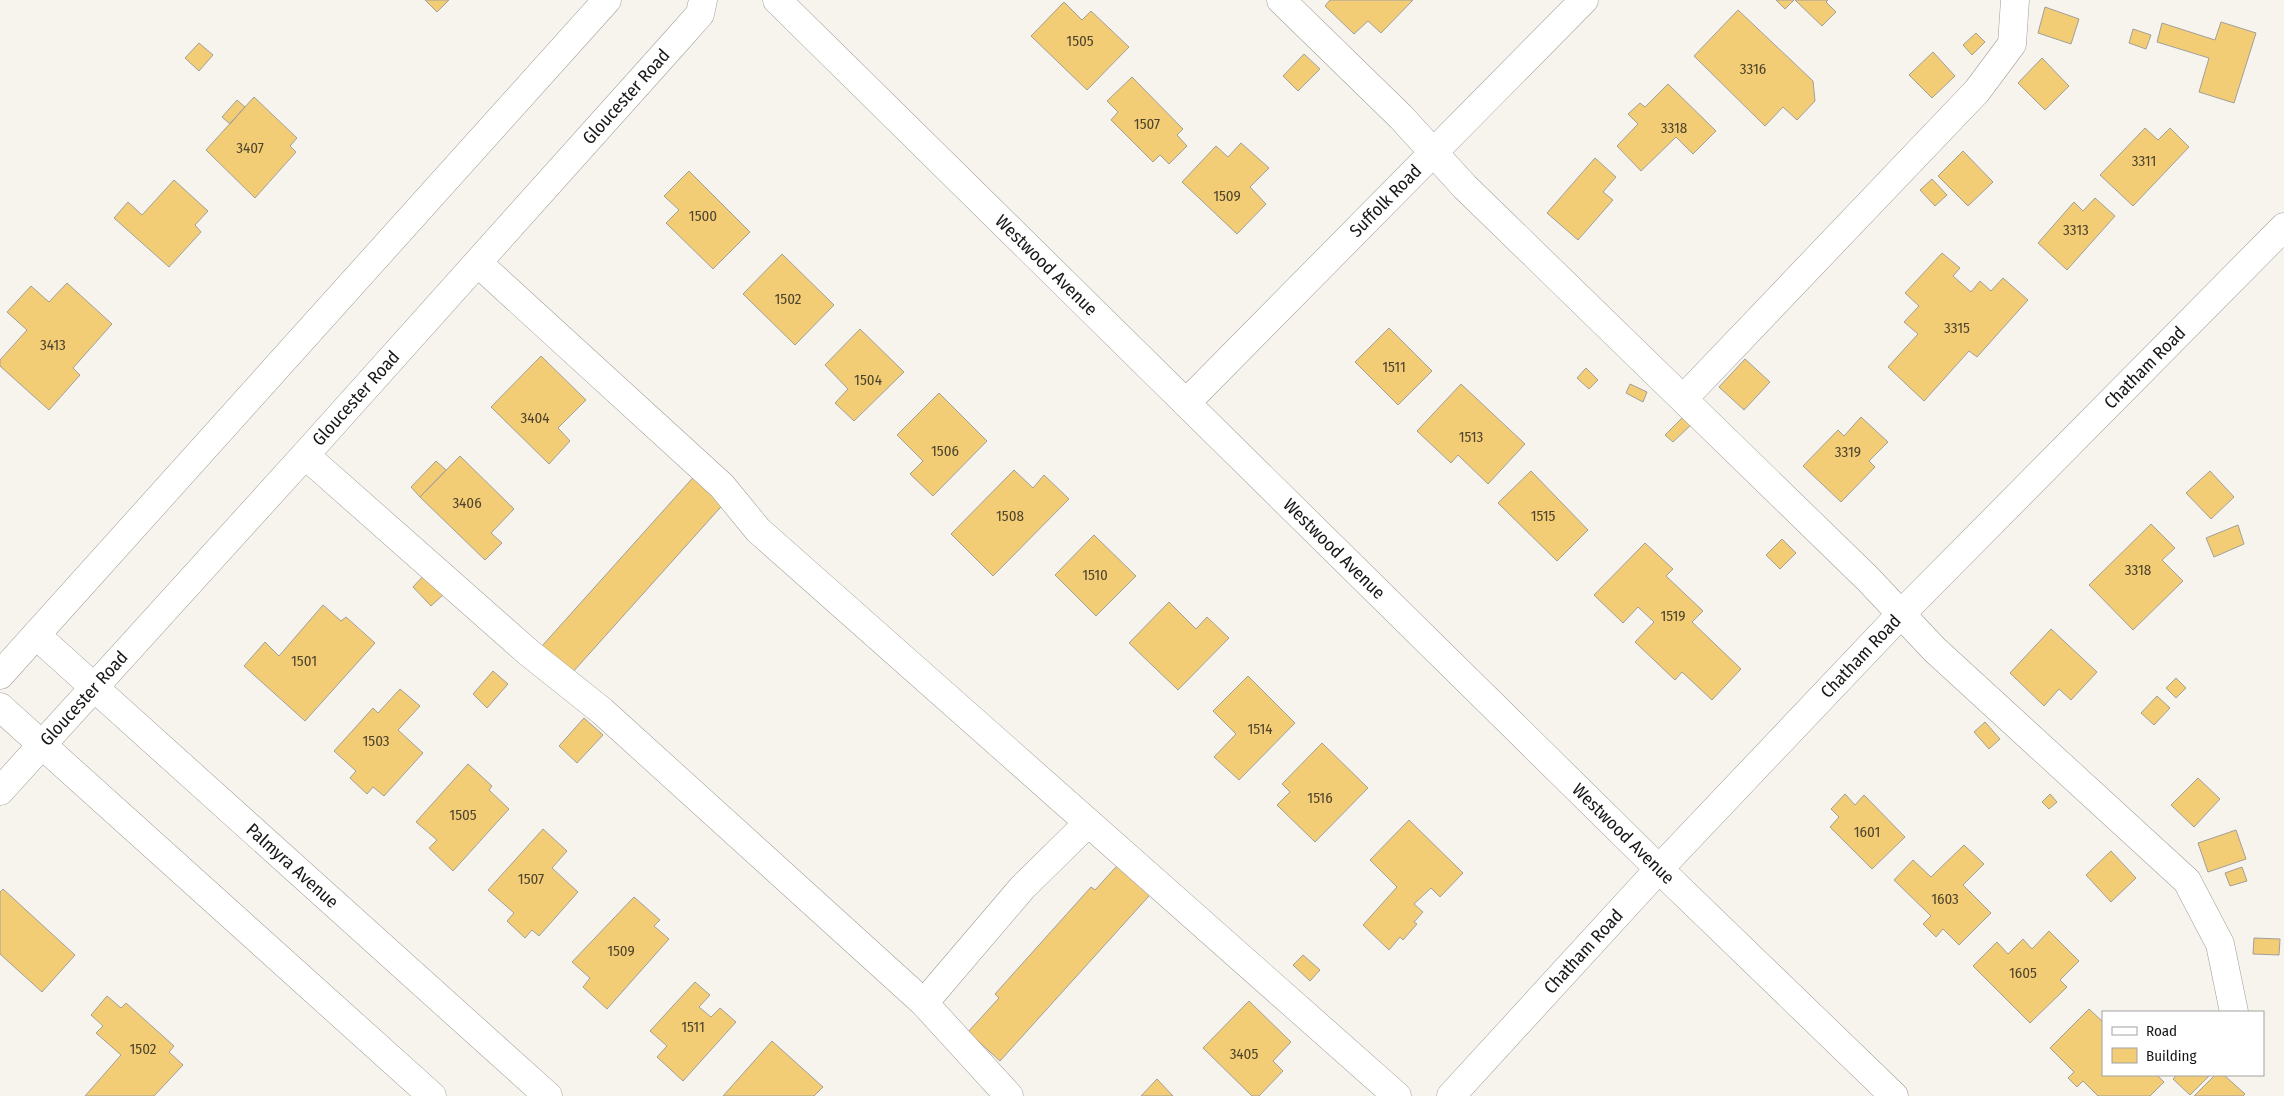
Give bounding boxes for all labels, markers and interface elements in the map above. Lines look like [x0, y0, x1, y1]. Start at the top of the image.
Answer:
house number: 1505 [1066, 32, 1094, 50]
street label: Gloucester Road [578, 45, 675, 149]
house number: 3316 [1740, 60, 1766, 78]
house number: 1507 [1134, 115, 1160, 133]
house number: 3318 [1661, 119, 1687, 137]
house number: 3407 [236, 139, 264, 157]
house number: 3311 [2132, 152, 2156, 170]
street label: Suffolk Road [1345, 160, 1426, 242]
house number: 1509 [1213, 187, 1241, 205]
house number: 1500 [689, 207, 717, 225]
street label: Westwood Avenue [991, 210, 1102, 320]
house number: 3313 [2063, 221, 2089, 239]
house number: 1502 [774, 290, 802, 308]
house number: 3315 [1944, 319, 1970, 337]
street label: Chatham Road [2099, 322, 2190, 413]
house number: 3413 [40, 336, 66, 354]
street label: Gloucester Road [308, 346, 404, 450]
house number: 1511 [1382, 358, 1406, 376]
house number: 1504 [854, 371, 882, 389]
house number: 3404 [520, 409, 550, 427]
house number: 1513 [1459, 428, 1484, 446]
house number: 1506 [931, 442, 959, 460]
house number: 3319 [1835, 443, 1861, 461]
house number: 3406 [452, 494, 482, 512]
street label: Westwood Avenue [1278, 494, 1390, 604]
house number: 1508 [996, 507, 1024, 525]
house number: 1515 [1531, 507, 1555, 525]
house number: 3318 [2125, 561, 2151, 579]
house number: 1510 [1082, 566, 1108, 584]
house number: 1519 [1660, 607, 1686, 625]
street label: Chatham Road [1816, 610, 1906, 703]
street label: Gloucester Road [35, 647, 133, 750]
house number: 1501 [291, 652, 317, 670]
house number: 1514 [1247, 720, 1273, 738]
house number: 1503 [362, 732, 390, 750]
street label: Westwood Avenue [1568, 779, 1679, 889]
house number: 1516 [1307, 789, 1333, 807]
house number: 1505 [449, 806, 477, 824]
street label: Palmyra Avenue [242, 819, 343, 913]
house number: 1601 [1854, 823, 1880, 841]
house number: 1507 [518, 870, 544, 888]
house number: 1603 [1931, 890, 1959, 908]
street label: Chatham Road [1539, 905, 1628, 998]
house number: 1509 [607, 942, 635, 960]
house number: 1605 [2009, 964, 2037, 982]
legend [2102, 1011, 2264, 1076]
house number: 1511 [681, 1018, 705, 1036]
text: Road [2146, 1022, 2177, 1040]
house number: 1502 [129, 1040, 157, 1058]
house number: 3405 [1230, 1045, 1258, 1063]
text: Building [2146, 1047, 2197, 1065]

